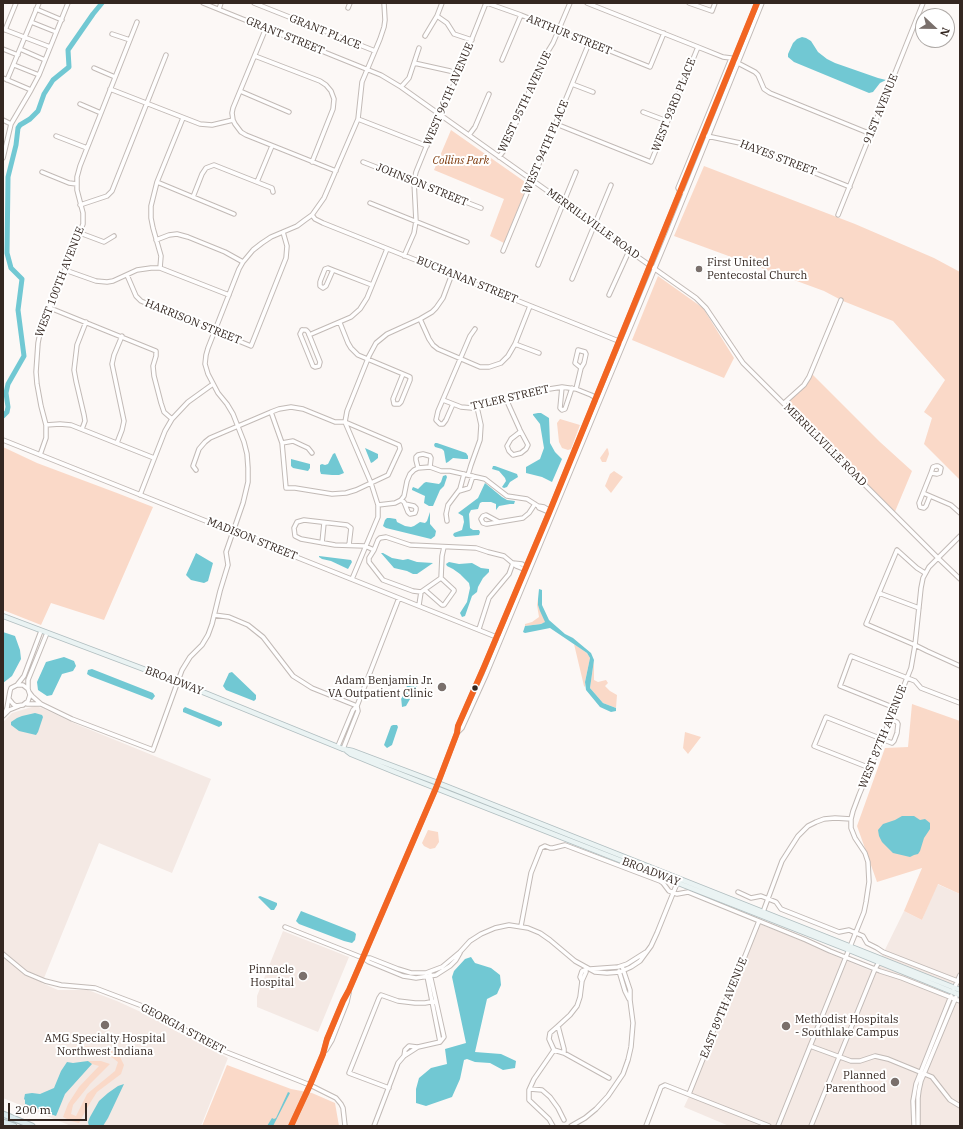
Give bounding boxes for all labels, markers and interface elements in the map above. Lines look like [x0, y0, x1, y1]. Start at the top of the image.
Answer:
north arrow [915, 8, 955, 48]
street label: GRANT PLACE [287, 12, 363, 52]
street label: ARTHUR STREET [524, 12, 614, 58]
street label: GRANT STREET [244, 14, 326, 58]
text: N [937, 25, 953, 39]
street label: WEST 96TH AVENUE [421, 41, 477, 147]
street label: WEST 95TH AVENUE [496, 49, 554, 155]
street label: WEST 93RD PLACE [649, 56, 699, 154]
street label: 91ST AVENUE [861, 72, 901, 146]
street label: WEST 94TH PLACE [520, 98, 572, 196]
street label: HAYES STREET [738, 137, 818, 179]
park label: Collins Park [433, 154, 489, 168]
street label: JOHNSON STREET [374, 161, 470, 209]
street label: MERRILLVILLE ROAD [544, 186, 642, 262]
street label: WEST 100TH AVENUE [33, 225, 87, 339]
street label: BUCHANAN STREET [414, 254, 520, 306]
place label: First United Pentecostal Church [707, 256, 807, 282]
marker: First United Pentecostal Church [694, 264, 704, 274]
street label: HARRISON STREET [143, 297, 243, 347]
street label: TYLER STREET [470, 383, 550, 413]
street label: MERRILLVILLE ROAD [781, 401, 869, 489]
street label: MADISON STREET [205, 515, 299, 563]
street label: BROADWAY [143, 664, 205, 698]
place label: Adam Benjamin Jr. VA Outpatient Clinic [328, 674, 433, 700]
marker: Adam Benjamin Jr. VA Outpatient Clinic [436, 681, 448, 693]
unlabelled marker [470, 683, 480, 693]
street label: WEST 87TH AVENUE [856, 683, 910, 791]
street label: BROADWAY [620, 855, 682, 889]
street label: EAST 89TH AVENUE [698, 956, 750, 1060]
place label: Pinnacle Hospital [249, 963, 294, 989]
marker: Pinnacle Hospital [297, 970, 309, 982]
street label: GEORGIA STREET [138, 1001, 228, 1057]
place label: Methodist Hospitals - Southlake Campus [795, 1013, 899, 1039]
marker: AMG Specialty Hospital Northwest Indiana [99, 1019, 111, 1031]
marker: Methodist Hospitals - Southlake Campus [780, 1020, 792, 1032]
place label: AMG Specialty Hospital Northwest Indiana [44, 1032, 166, 1058]
place label: Planned Parenthood [825, 1069, 886, 1095]
marker: Planned Parenthood [889, 1076, 901, 1088]
scale bar [10, 1095, 89, 1121]
text: 200 m [15, 1102, 51, 1117]

